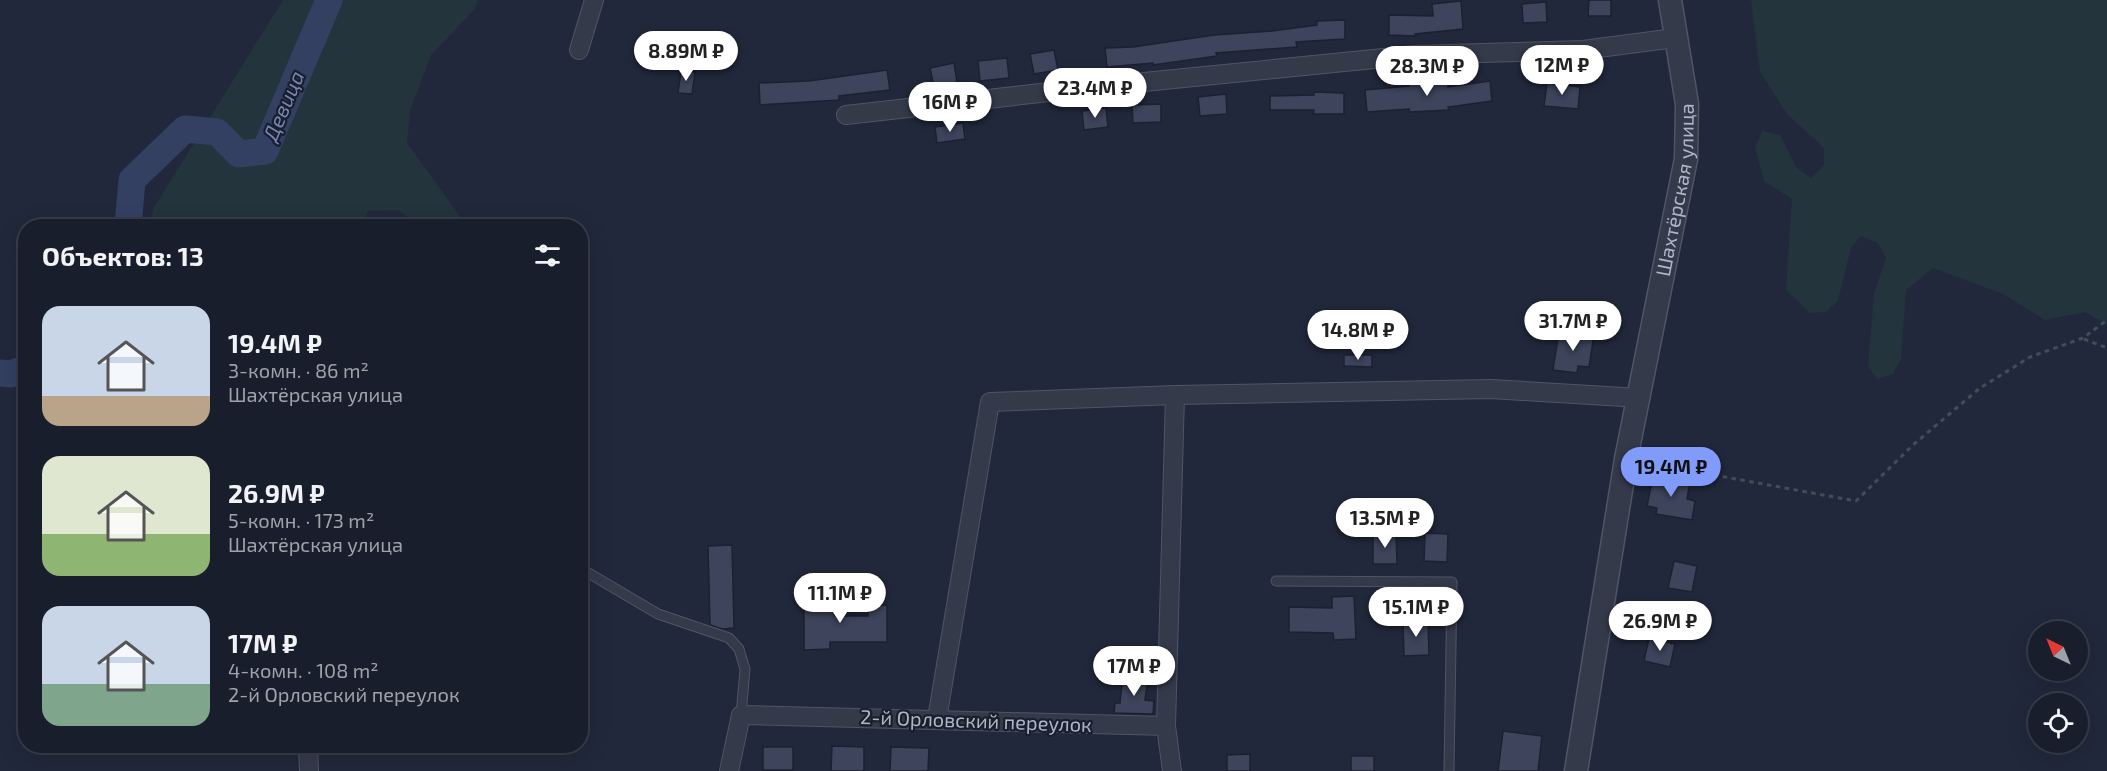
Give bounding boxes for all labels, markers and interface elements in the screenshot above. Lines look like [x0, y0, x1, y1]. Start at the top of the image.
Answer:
pin: 8.89M ₽ [631, 31, 741, 82]
text: 8.89M ₽ [648, 38, 724, 62]
pin: 12M ₽ [1520, 45, 1604, 96]
pin: 28.3M ₽ [1372, 46, 1482, 97]
text: 12M ₽ [1535, 52, 1589, 76]
text: 28.3M ₽ [1390, 53, 1464, 77]
water label: Девица [256, 67, 309, 145]
pin: 23.4M ₽ [1040, 68, 1150, 119]
text: 23.4M ₽ [1058, 75, 1132, 99]
pin: 16M ₽ [908, 82, 992, 133]
text: 16M ₽ [923, 89, 977, 113]
street label: Шахтёрская улица [1650, 103, 1698, 278]
icon: filters [531, 239, 564, 272]
text: Объектов: 13 [42, 240, 204, 271]
pin: 31.7M ₽ [1518, 301, 1628, 352]
text: 31.7M ₽ [1538, 308, 1608, 332]
pin: 14.8M ₽ [1303, 310, 1413, 361]
text: 14.8M ₽ [1321, 317, 1395, 341]
text: 19.4M ₽ [228, 327, 322, 358]
icon: home [90, 330, 162, 402]
text: 3-комн. · 86 m² [228, 358, 369, 382]
text: Шахтёрская улица [228, 382, 403, 406]
pin: 19.4M ₽ [1616, 447, 1726, 498]
text: 19.4M ₽ [1635, 454, 1707, 478]
text: 26.9M ₽ [228, 477, 325, 508]
icon: home [90, 480, 162, 552]
pin: 13.5M ₽ [1330, 498, 1440, 549]
text: 13.5M ₽ [1350, 505, 1420, 529]
text: 5-комн. · 173 m² [228, 508, 374, 532]
text: Шахтёрская улица [228, 532, 403, 556]
pin: 11.1M ₽ [785, 573, 895, 624]
text: 11.1M ₽ [808, 580, 872, 604]
pin: 15.1M ₽ [1361, 587, 1471, 638]
text: 15.1M ₽ [1383, 594, 1449, 618]
pin: 26.9M ₽ [1605, 601, 1715, 652]
text: 26.9M ₽ [1623, 608, 1697, 632]
north arrow [2028, 621, 2088, 681]
map controls [2028, 621, 2088, 753]
text: 17M ₽ [228, 627, 298, 658]
icon: home [90, 630, 162, 702]
pin: 17M ₽ [1092, 646, 1176, 697]
text: 17M ₽ [1107, 653, 1161, 677]
text: 4-комн. · 108 m² [228, 658, 379, 682]
text: 2-й Орловский переулок [228, 682, 460, 706]
button: locate [2028, 693, 2088, 753]
street label: 2-й Орловский переулок [860, 704, 1093, 737]

